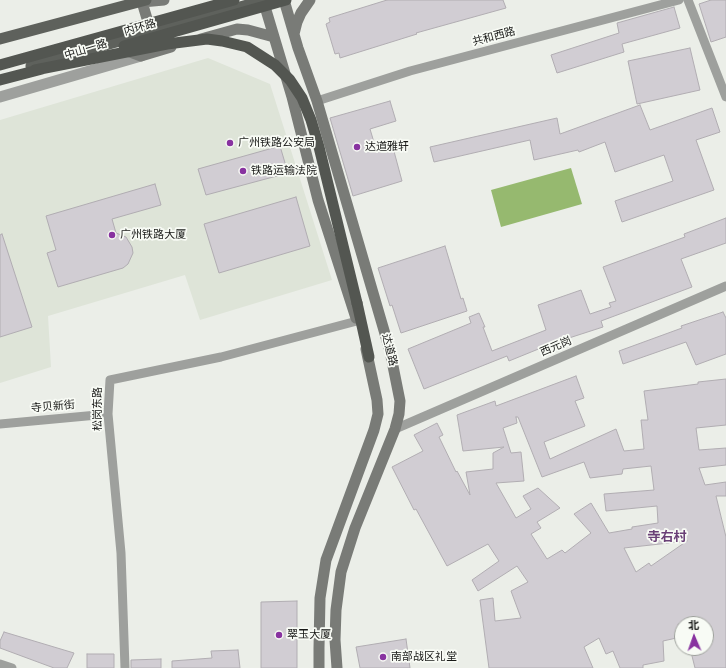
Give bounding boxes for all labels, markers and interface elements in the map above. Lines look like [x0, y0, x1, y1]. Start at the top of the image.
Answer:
street label: 内环路 [122, 17, 158, 39]
street label: 共和西路 [471, 25, 517, 49]
street label: 中山一路 [63, 37, 109, 63]
place label: 广州铁路公安局 [238, 136, 315, 150]
marker: 广州铁路公安局 [225, 138, 235, 148]
place label: 达道雅轩 [365, 140, 409, 154]
marker: 达道雅轩 [352, 142, 362, 152]
place label: 铁路运输法院 [251, 164, 317, 178]
marker: 铁路运输法院 [238, 166, 248, 176]
place label: 广州铁路大厦 [120, 228, 186, 242]
marker: 广州铁路大厦 [107, 230, 117, 240]
street label: 达道路 [379, 332, 399, 368]
street label: 西元岗 [538, 334, 574, 360]
street label: 松岗东路 [91, 387, 105, 431]
street label: 寺贝新街 [31, 399, 75, 415]
district label: 寺右村 [648, 530, 686, 546]
north arrow [674, 616, 714, 656]
text: 北 [688, 619, 699, 631]
place label: 翠玉大厦 [287, 628, 331, 642]
marker: 翠玉大厦 [274, 630, 284, 640]
place label: 南部战区礼堂 [391, 650, 457, 664]
marker: 南部战区礼堂 [378, 652, 388, 662]

